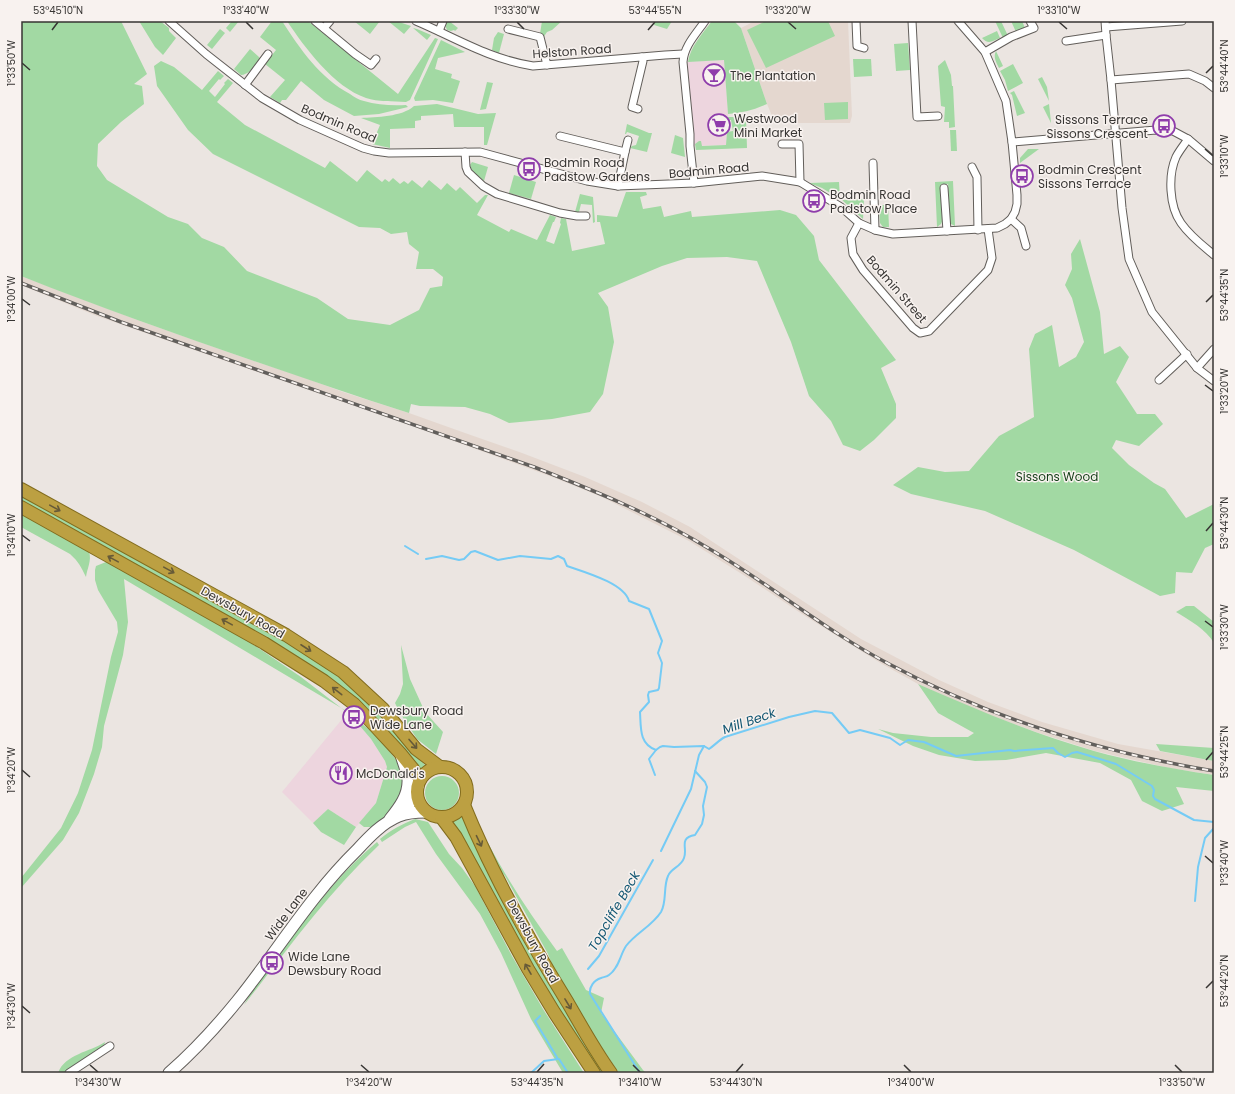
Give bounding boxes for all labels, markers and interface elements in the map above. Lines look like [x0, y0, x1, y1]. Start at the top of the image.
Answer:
text: 53°45'10"N [33, 3, 83, 18]
text: 1°33'40"W [223, 3, 269, 18]
text: 1°33'30"W [494, 3, 540, 18]
text: 53°44'55"N [629, 3, 681, 18]
text: 1°33'20"W [765, 3, 811, 18]
text: 1°33'10"W [1038, 3, 1081, 18]
text: 1°33'50"W [4, 40, 19, 86]
street label: Helston Road [532, 40, 612, 62]
text: 53°44'40"N [1217, 40, 1232, 92]
bar icon: The Plantation [701, 62, 727, 88]
place label: The Plantation [730, 67, 816, 84]
street label: Bodmin Road [299, 99, 379, 147]
place label: Westwood Mini Market [734, 110, 802, 141]
place label: Sissons Terrace Sissons Crescent [1046, 111, 1148, 142]
supermarket icon: Westwood Mini Market [706, 112, 732, 138]
bus stop icon: Sissons Terrace Sissons Crescent [1151, 113, 1177, 139]
text: 1°33'10"W [1217, 134, 1232, 177]
place label: Bodmin Road Padstow Gardens [544, 154, 650, 185]
bus stop icon: Bodmin Road Padstow Gardens [516, 156, 542, 182]
street label: Bodmin Road [668, 158, 750, 182]
place label: Bodmin Crescent Sissons Terrace [1038, 161, 1142, 192]
bus stop icon: Bodmin Crescent Sissons Terrace [1009, 163, 1035, 189]
place label: Bodmin Road Padstow Place [830, 186, 917, 217]
bus stop icon: Bodmin Road Padstow Place [801, 188, 827, 214]
street label: Bodmin Street [863, 252, 931, 326]
text: 53°44'35"N [1217, 269, 1232, 321]
text: 1°34'00"W [4, 276, 19, 322]
text: 1°33'20"W [1217, 368, 1232, 414]
park label: Sissons Wood [1016, 468, 1098, 485]
text: 53°44'30"N [1217, 497, 1232, 549]
one-way arrow [49, 504, 61, 512]
text: 1°34'10"W [4, 513, 19, 557]
one-way arrow [107, 554, 119, 562]
one-way arrow [163, 567, 175, 575]
street label: Dewsbury Road [198, 582, 288, 642]
text: 1°33'30"W [1217, 604, 1232, 650]
one-way arrow [221, 618, 233, 625]
one-way arrow [300, 645, 312, 653]
one-way arrow [331, 686, 342, 695]
place label: Dewsbury Road Wide Lane [370, 702, 463, 733]
water label: Mill Beck [720, 703, 779, 739]
bus stop icon: Dewsbury Road Wide Lane [341, 704, 367, 730]
text: 53°44'25"N [1217, 726, 1232, 778]
one-way arrow [408, 739, 417, 749]
text: 1°34'20"W [4, 747, 19, 793]
restaurant icon: McDonald's [328, 760, 354, 786]
place label: McDonald's [356, 765, 425, 782]
one-way arrow [476, 834, 483, 846]
text: 1°33'40"W [1217, 840, 1232, 886]
water label: Topcliffe Beck [583, 866, 645, 955]
street label: Wide Lane [261, 884, 311, 944]
street label: Dewsbury Road [503, 896, 563, 986]
place label: Wide Lane Dewsbury Road [288, 948, 381, 979]
bus stop icon: Wide Lane Dewsbury Road [259, 950, 285, 976]
text: 53°44'20"N [1217, 955, 1232, 1007]
one-way arrow [524, 963, 532, 975]
text: 1°34'30"W [4, 983, 19, 1029]
one-way arrow [565, 998, 573, 1010]
text: 1°34'30"W [75, 1075, 121, 1090]
text: 1°34'20"W [346, 1075, 392, 1090]
text: 53°44'35"N [511, 1075, 563, 1090]
text: 1°34'10"W [618, 1075, 662, 1090]
text: 53°44'30"N [710, 1075, 762, 1090]
text: 1°34'00"W [888, 1075, 934, 1090]
text: 1°33'50"W [1159, 1075, 1205, 1090]

